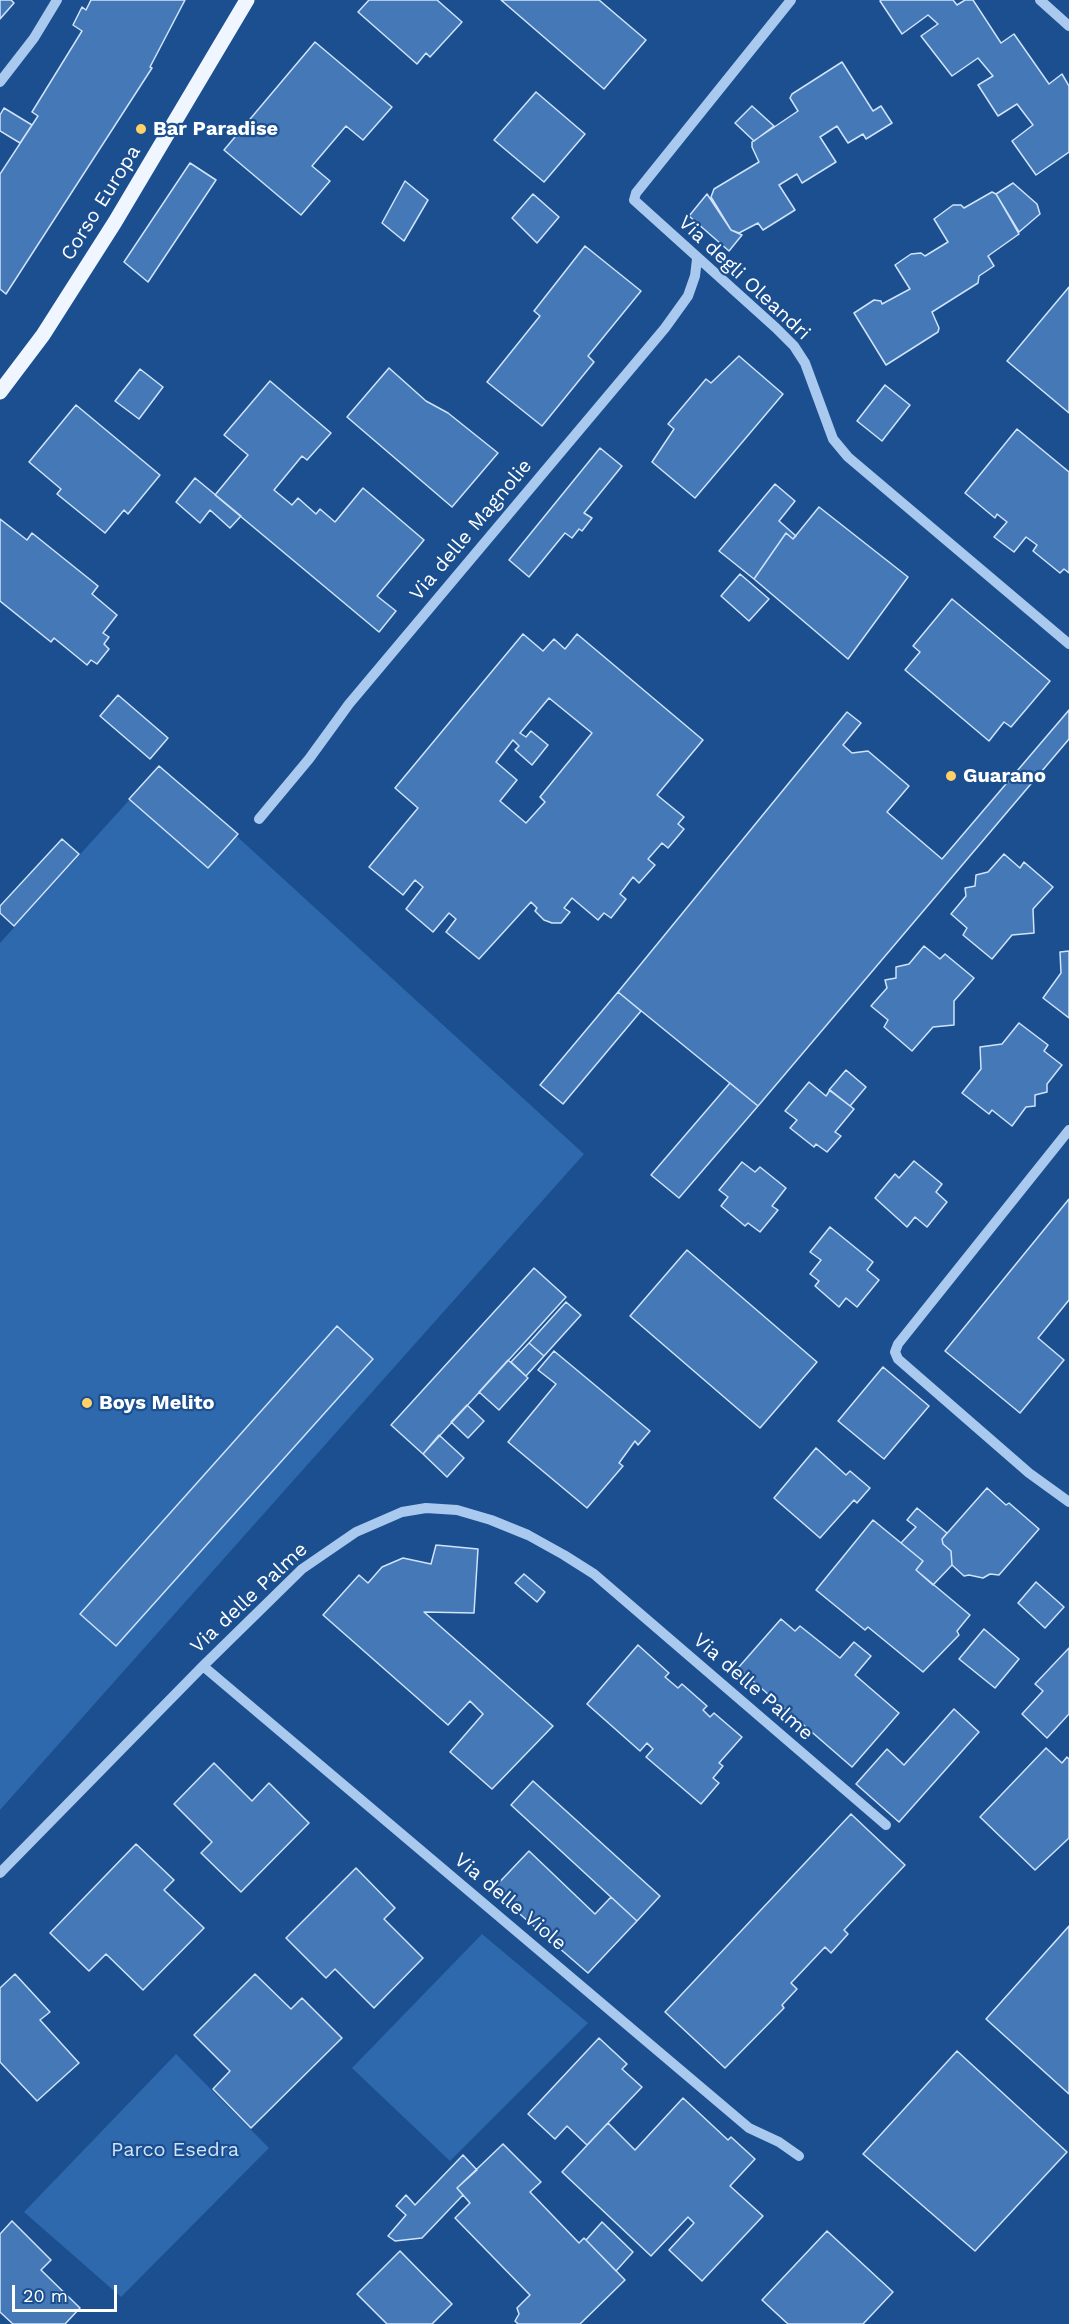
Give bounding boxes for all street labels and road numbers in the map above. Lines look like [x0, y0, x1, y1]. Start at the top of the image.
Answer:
street label: Corso Europa [56, 141, 146, 265]
street label: Via degli Oleandri [673, 211, 815, 345]
street label: Via delle Magnolie [405, 454, 537, 606]
street label: Via delle Palme [185, 1538, 313, 1658]
street label: Via delle Palme [688, 1628, 818, 1746]
street label: Via delle Viole [449, 1848, 571, 1956]

